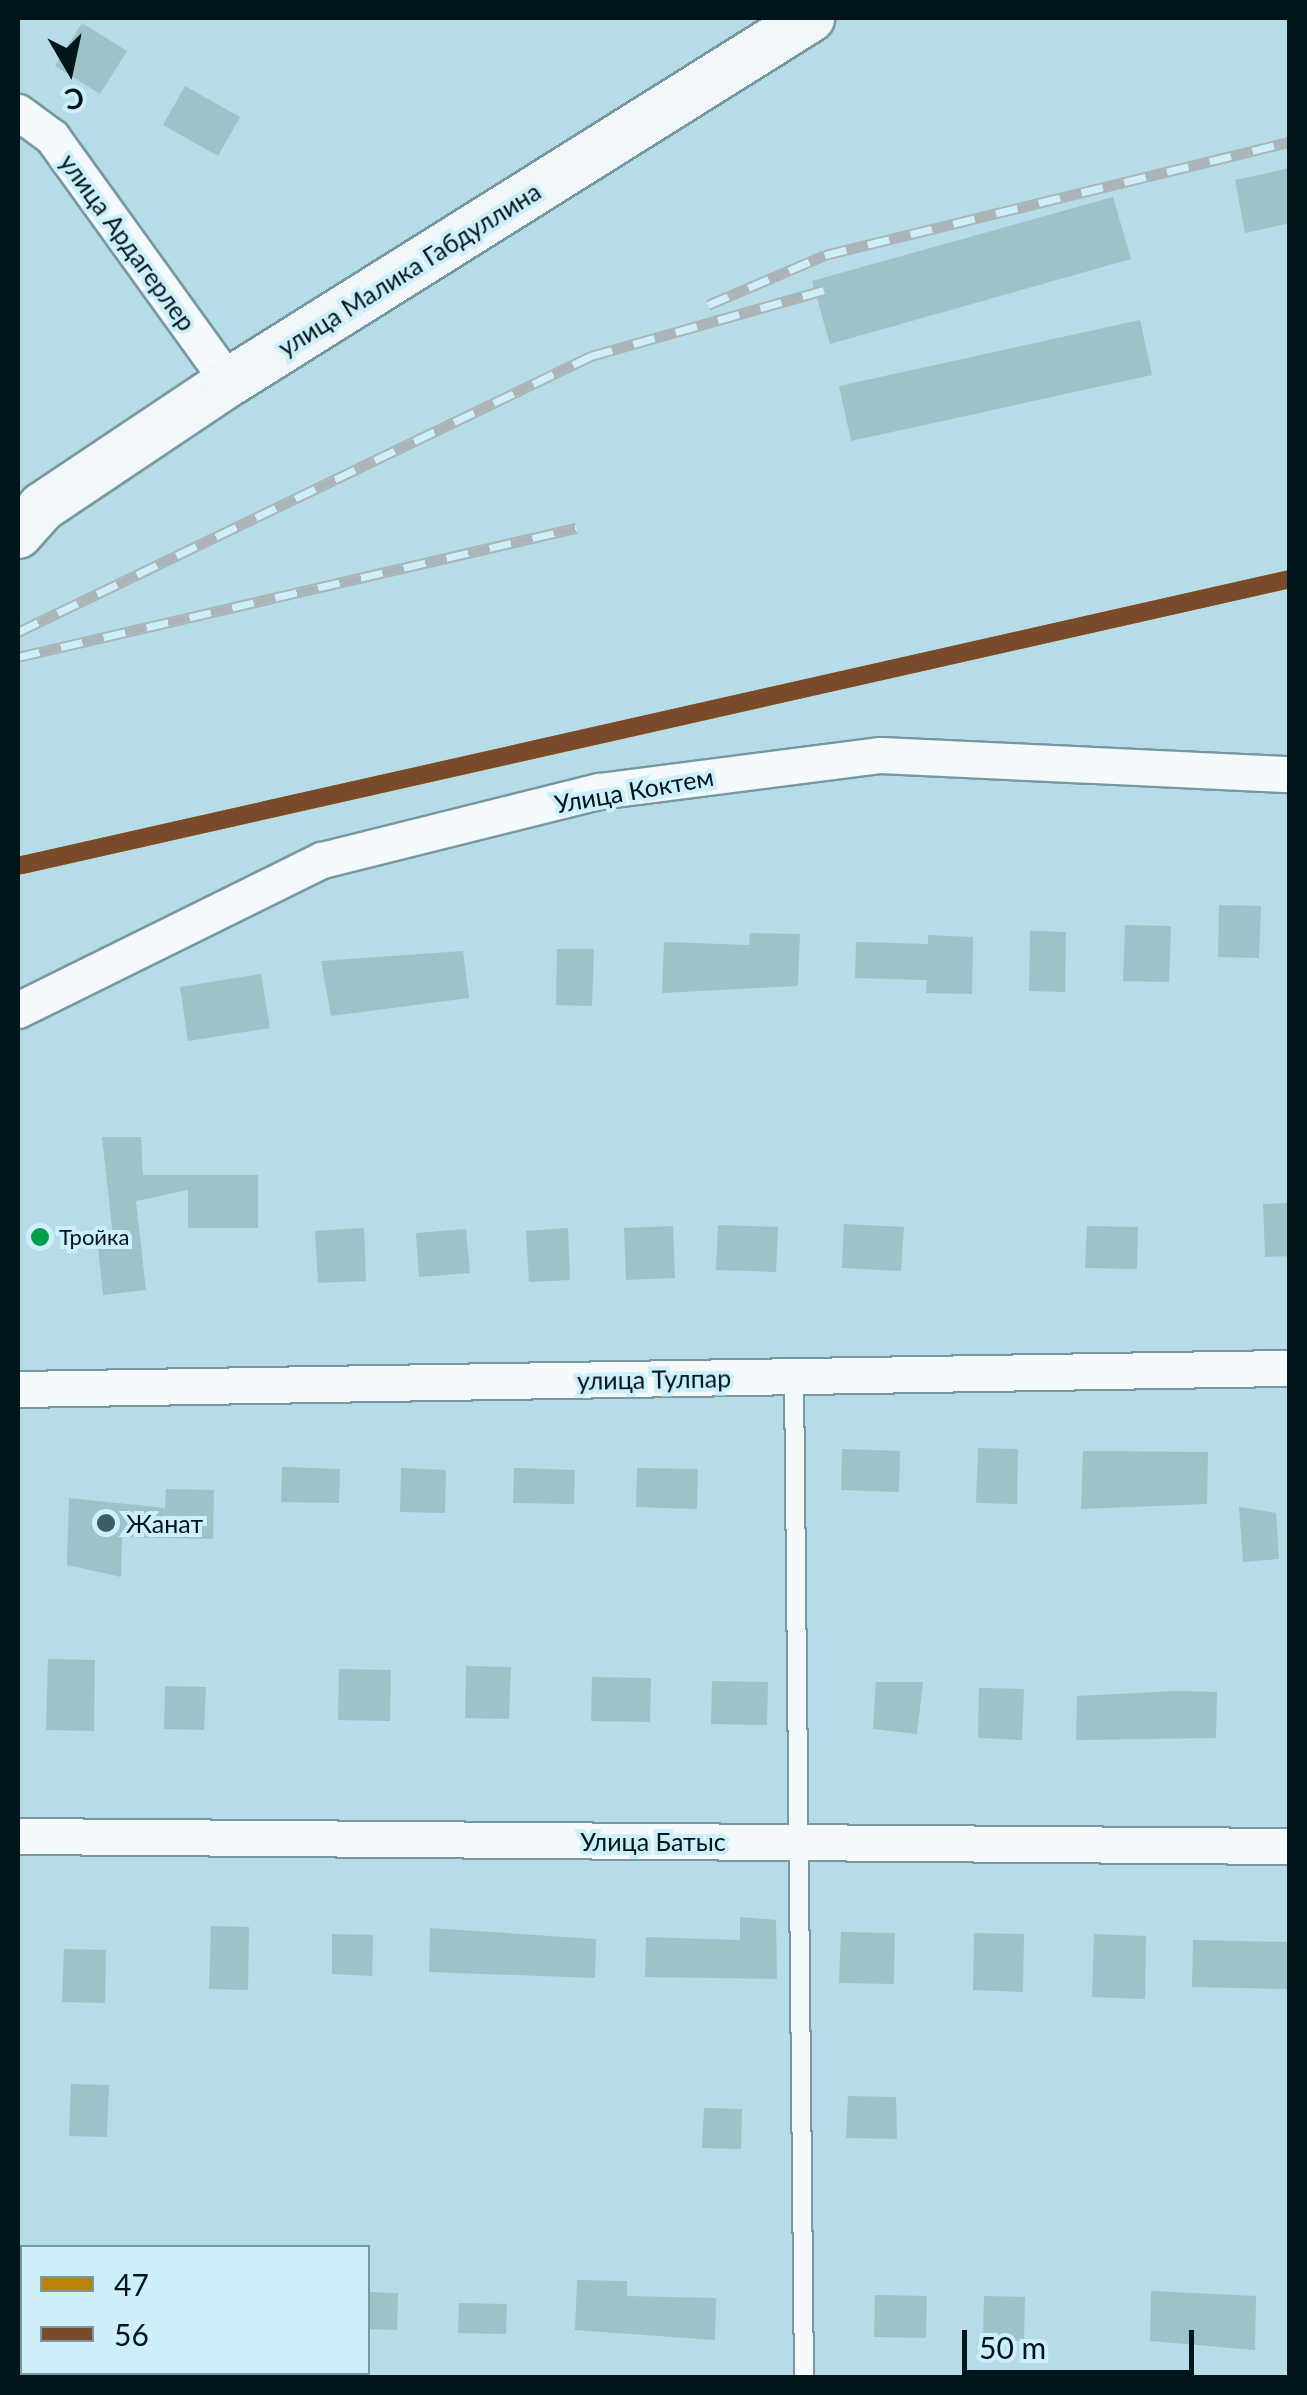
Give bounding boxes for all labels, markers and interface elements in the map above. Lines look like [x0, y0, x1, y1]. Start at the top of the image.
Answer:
north arrow [20, 20, 120, 120]
text: С [63, 81, 87, 118]
street label: улица Ардагерлер [54, 148, 202, 336]
street label: улица Малика Габдуллина [272, 176, 546, 362]
street label: Улица Коктем [552, 761, 716, 819]
place label: Тройка [59, 1224, 129, 1250]
marker: Тройка [30, 1227, 50, 1247]
street label: улица Тулпар [577, 1363, 731, 1395]
place label: Жанат [126, 1508, 203, 1538]
marker: Жанат [95, 1512, 117, 1534]
street label: Улица Батыс [580, 1826, 726, 1856]
legend [20, 2245, 370, 2375]
text: 47 [114, 2266, 149, 2302]
scale bar [967, 2310, 1200, 2372]
text: 56 [114, 2316, 149, 2352]
text: 50 m [979, 2329, 1046, 2365]

